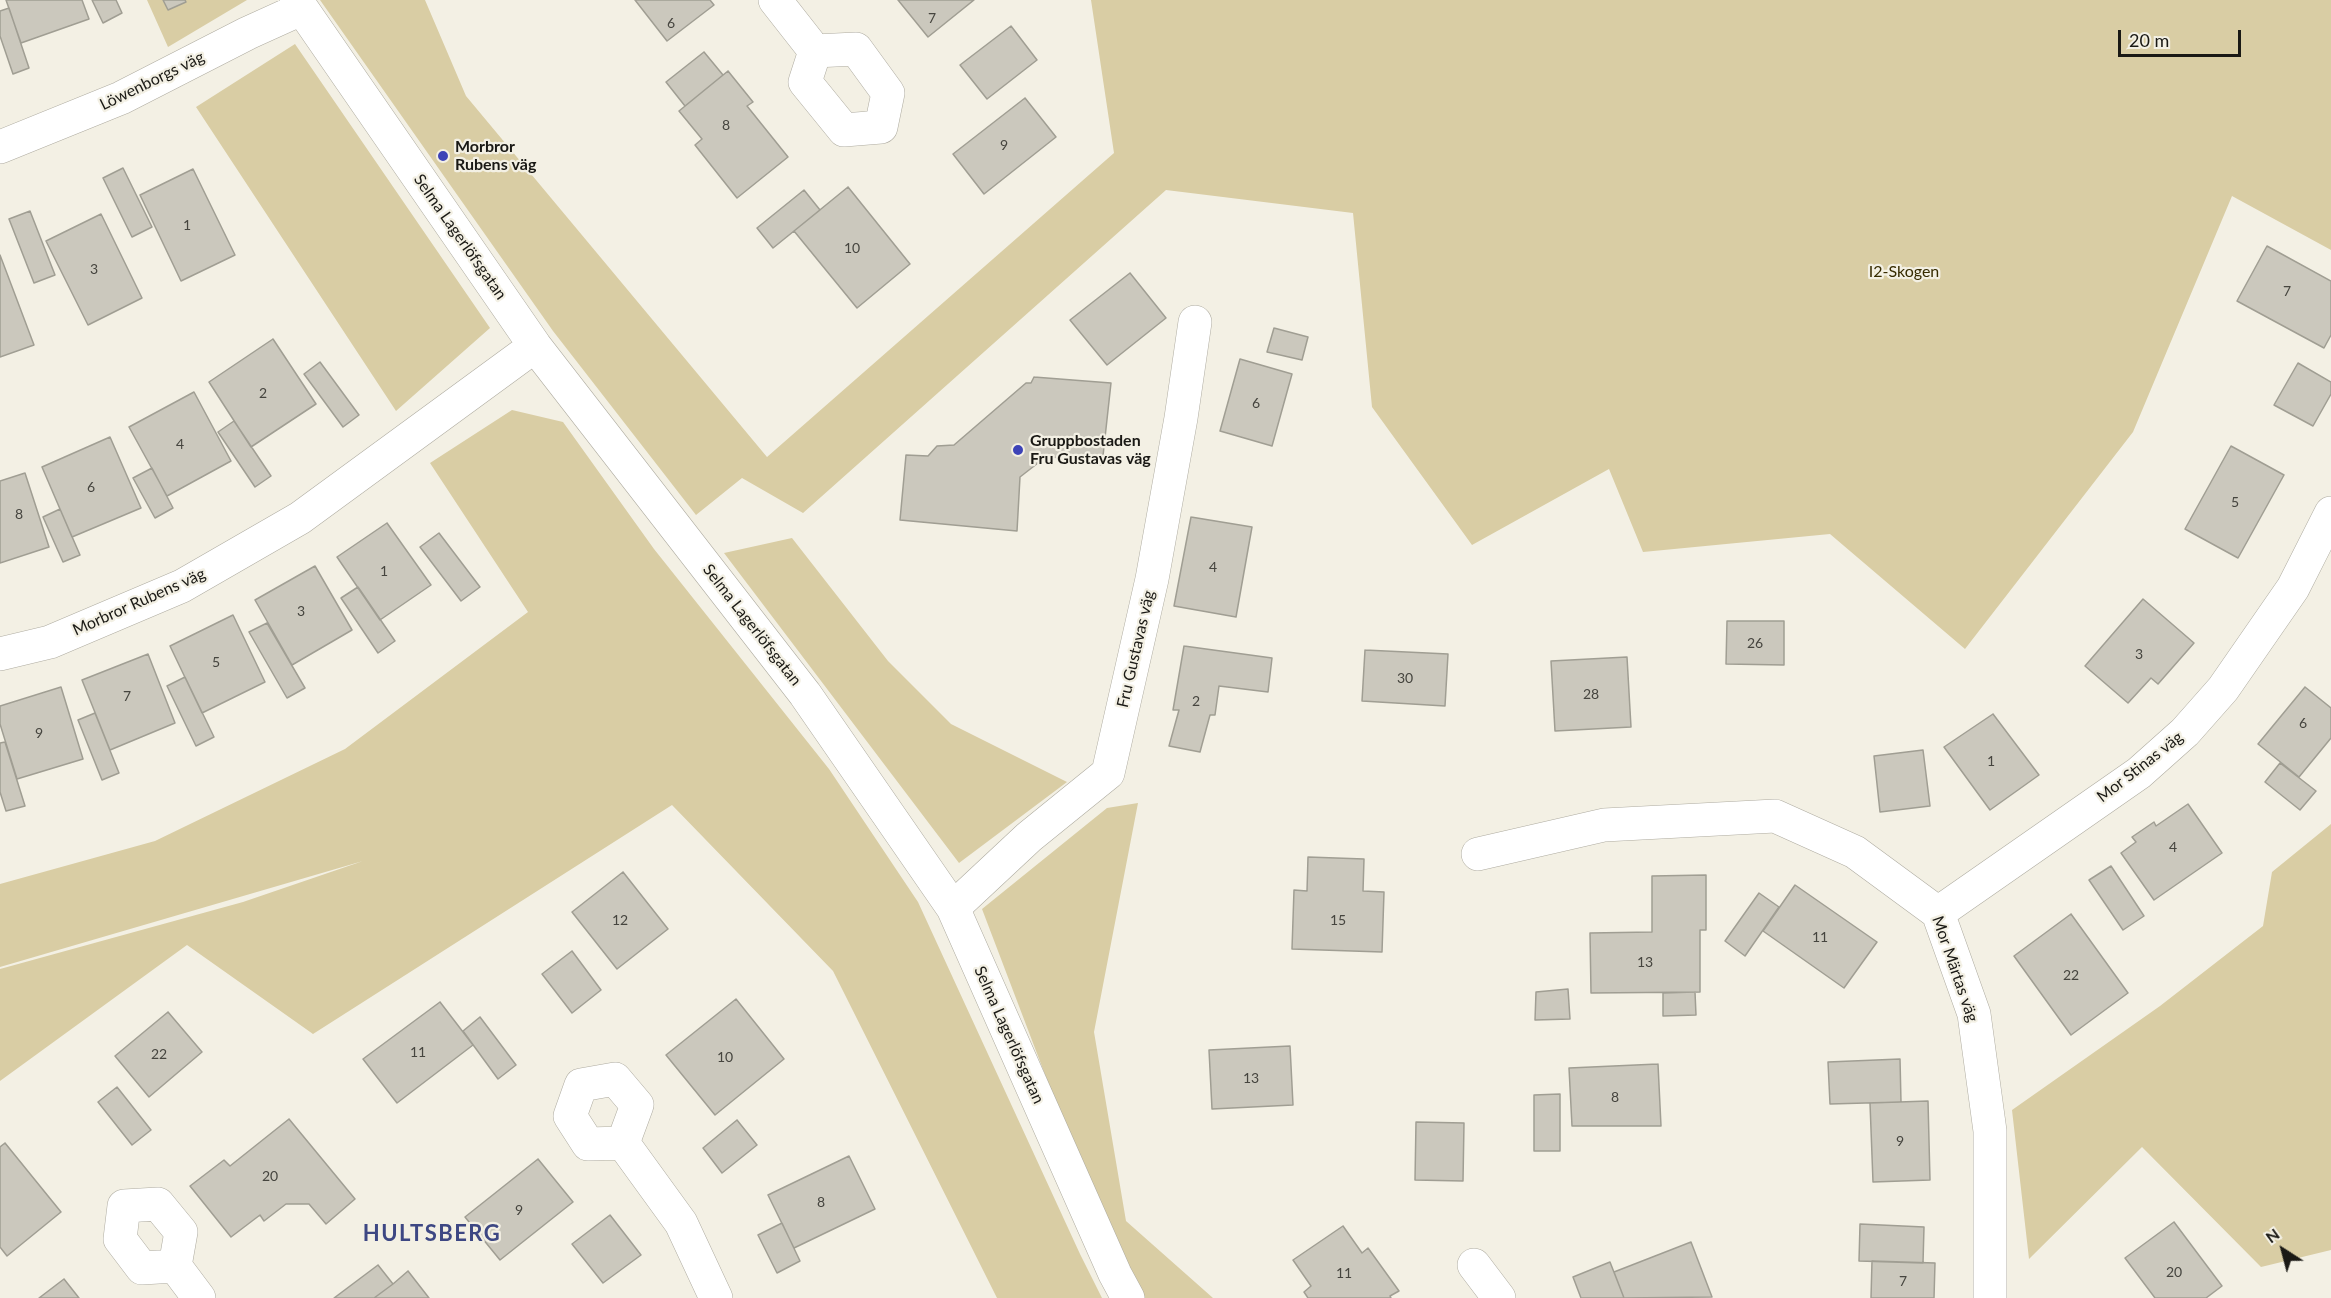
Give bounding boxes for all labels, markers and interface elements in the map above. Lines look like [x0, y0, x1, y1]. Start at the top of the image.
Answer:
house number: 7 [928, 10, 936, 26]
house number: 6 [667, 15, 675, 31]
scale bar [2121, 18, 2244, 56]
text: 20 m [2129, 29, 2169, 51]
street label: Löwenborgs väg [97, 47, 207, 115]
house number: 8 [722, 117, 730, 133]
place label: Morbror Rubens väg [455, 137, 536, 175]
house number: 9 [1000, 137, 1008, 153]
marker: Morbror Rubens väg [436, 149, 450, 163]
street label: Selma Lagerlöfsgatan [410, 171, 510, 303]
house number: 1 [183, 217, 191, 233]
house number: 10 [844, 240, 860, 256]
house number: 3 [90, 261, 98, 277]
park label: I2-Skogen [1869, 262, 1939, 282]
house number: 7 [2283, 283, 2291, 299]
house number: 2 [259, 385, 267, 401]
house number: 6 [1252, 395, 1260, 411]
place label: Gruppbostaden Fru Gustavas väg [1030, 431, 1151, 469]
house number: 4 [176, 436, 184, 452]
marker: Gruppbostaden Fru Gustavas väg [1011, 443, 1025, 457]
house number: 6 [87, 479, 95, 495]
house number: 5 [2231, 494, 2239, 510]
house number: 8 [15, 506, 23, 522]
house number: 4 [1209, 559, 1217, 575]
street label: Selma Lagerlöfsgatan [699, 561, 805, 689]
house number: 1 [380, 563, 388, 579]
street label: Morbror Rubens väg [70, 564, 208, 640]
street label: Fru Gustavas väg [1113, 589, 1159, 709]
house number: 3 [297, 603, 305, 619]
house number: 26 [1747, 635, 1763, 651]
house number: 3 [2135, 646, 2143, 662]
house number: 5 [212, 654, 220, 670]
house number: 30 [1397, 670, 1413, 686]
house number: 28 [1583, 686, 1599, 702]
house number: 7 [123, 688, 131, 704]
house number: 2 [1192, 693, 1200, 709]
house number: 6 [2299, 715, 2307, 731]
house number: 9 [35, 725, 43, 741]
street label: Mor Stinas väg [2093, 727, 2187, 807]
house number: 1 [1987, 753, 1995, 769]
house number: 4 [2169, 839, 2177, 855]
house number: 12 [612, 912, 628, 928]
house number: 15 [1330, 912, 1346, 928]
street label: Mor Märtas väg [1928, 913, 1982, 1025]
house number: 11 [1812, 929, 1828, 945]
house number: 13 [1637, 954, 1653, 970]
street label: Selma Lagerlöfsgatan [970, 963, 1048, 1107]
house number: 22 [2063, 967, 2079, 983]
house number: 11 [410, 1044, 426, 1060]
house number: 22 [151, 1046, 167, 1062]
house number: 10 [717, 1049, 733, 1065]
house number: 13 [1243, 1070, 1259, 1086]
house number: 8 [1611, 1089, 1619, 1105]
house number: 9 [1896, 1133, 1904, 1149]
house number: 20 [262, 1168, 278, 1184]
house number: 8 [817, 1194, 825, 1210]
house number: 9 [515, 1202, 523, 1218]
north arrow [2253, 1220, 2313, 1280]
district label: HULTSBERG [363, 1221, 501, 1247]
text: N [2262, 1224, 2283, 1246]
house number: 20 [2166, 1264, 2182, 1280]
house number: 11 [1336, 1265, 1352, 1281]
house number: 7 [1899, 1273, 1907, 1289]

